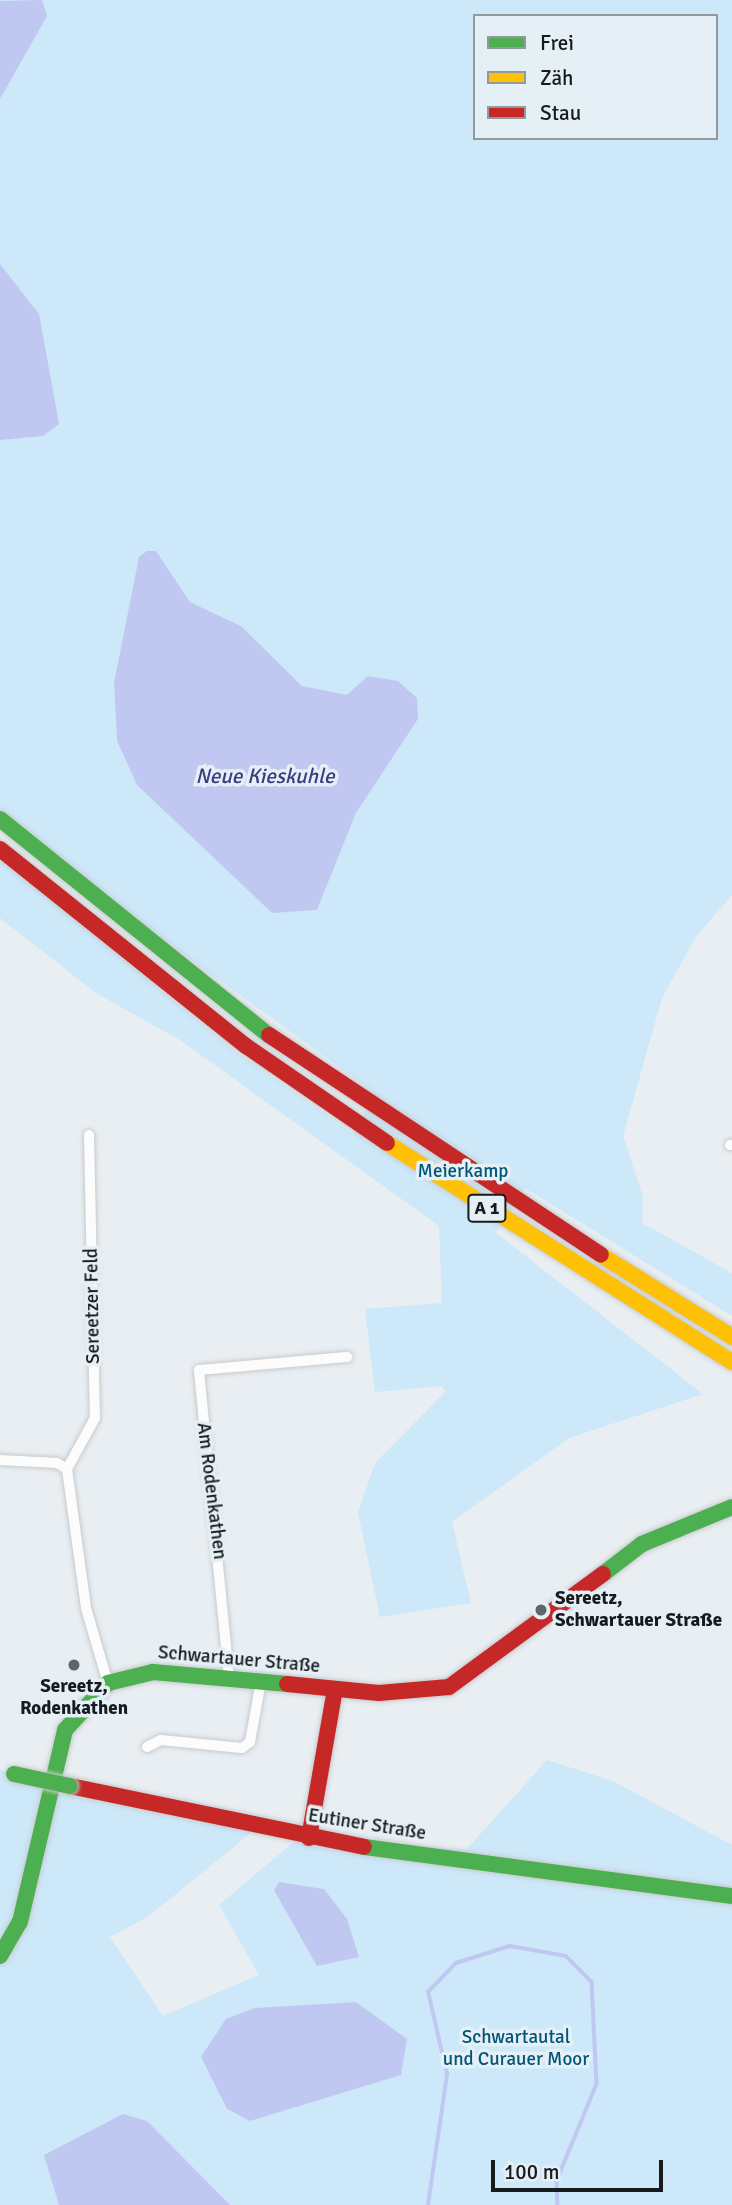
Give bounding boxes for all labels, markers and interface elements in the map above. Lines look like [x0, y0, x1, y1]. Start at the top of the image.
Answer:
legend [473, 14, 718, 140]
text: Frei [540, 30, 574, 56]
text: Zäh [540, 65, 574, 91]
text: Stau [540, 100, 581, 126]
water label: Neue Kieskuhle [196, 763, 334, 789]
park label: Meierkamp [418, 1161, 508, 1183]
road number: A 1 [466, 1194, 508, 1223]
street label: Sereetzer Feld [81, 1248, 105, 1364]
street label: Am Rodenkathen [191, 1421, 231, 1561]
place label: Sereetz, Schwartauer Straße [555, 1588, 722, 1632]
marker: Sereetz, Schwartauer Straße [533, 1602, 549, 1618]
street label: Schwartauer Straße [157, 1642, 321, 1678]
marker: Sereetz, Rodenkathen [66, 1657, 82, 1673]
place label: Sereetz, Rodenkathen [20, 1676, 128, 1720]
street label: Eutiner Straße [306, 1804, 428, 1846]
park label: Schwartautal und Curauer Moor [443, 2027, 589, 2071]
scale bar [494, 2146, 666, 2190]
text: 100 m [504, 2159, 559, 2185]

